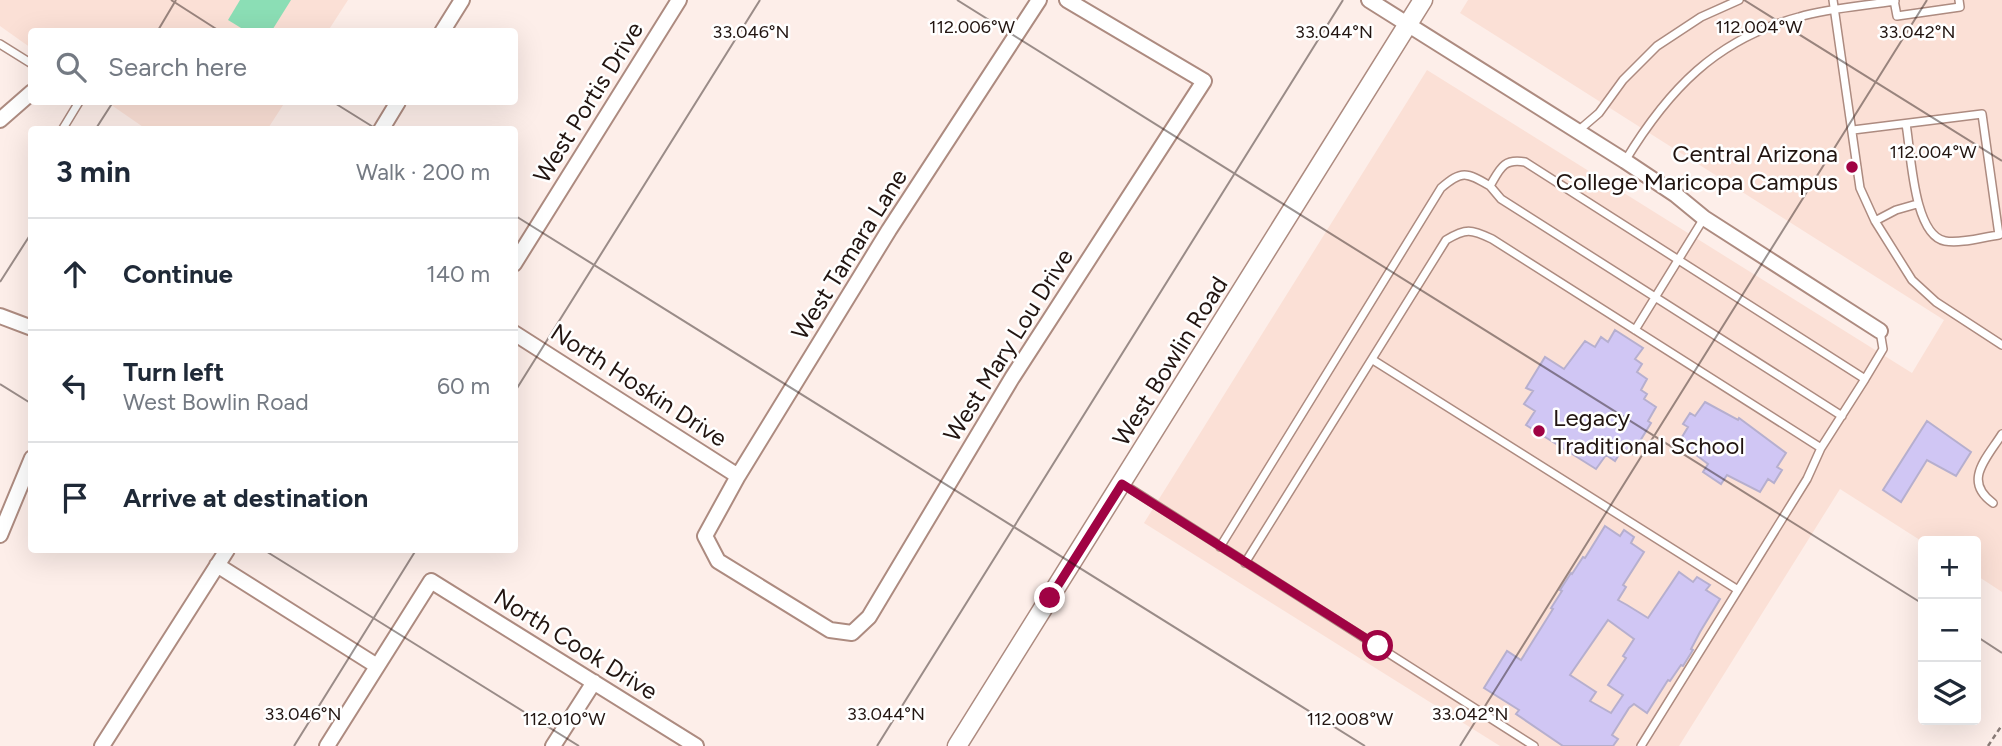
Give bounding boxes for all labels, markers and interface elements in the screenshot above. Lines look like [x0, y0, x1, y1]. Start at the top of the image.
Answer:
street label: West Portis Drive [527, 16, 649, 188]
text: 112.006°W [929, 16, 1016, 38]
text: 112.004°W [1716, 16, 1803, 38]
text: 33.046°N [713, 21, 789, 43]
text: 33.044°N [1295, 21, 1373, 43]
text: 33.042°N [1879, 21, 1955, 43]
search box [28, 28, 518, 105]
icon: search [52, 48, 90, 86]
text: Search here [108, 51, 247, 83]
place label: Central Arizona College Maricopa Campus [1556, 139, 1838, 196]
text: 112.004°W [1890, 141, 1977, 163]
text: 3 min [56, 153, 131, 190]
text: Walk · 200 m [356, 158, 490, 186]
marker: Central Arizona College Maricopa Campus [1844, 159, 1860, 175]
street label: West Tamara Lane [785, 163, 913, 345]
street label: West Mary Lou Drive [937, 243, 1079, 447]
icon: ahead [56, 255, 94, 293]
text: Continue [123, 258, 233, 290]
text: 140 m [426, 260, 490, 288]
street label: West Bowlin Road [1106, 271, 1234, 451]
street label: North Hoskin Drive [545, 317, 733, 453]
text: Turn left [123, 356, 224, 388]
icon: left [56, 367, 94, 405]
text: 60 m [437, 372, 490, 400]
text: West Bowlin Road [123, 388, 309, 416]
place label: Legacy Traditional School [1553, 403, 1745, 460]
marker: Legacy Traditional School [1531, 423, 1547, 439]
icon: arrive [56, 479, 94, 517]
text: Arrive at destination [123, 482, 368, 514]
map controls [1918, 536, 1981, 725]
button: + [1918, 536, 1981, 599]
street label: North Cook Drive [489, 582, 663, 706]
route end [1034, 582, 1065, 613]
button: − [1918, 599, 1981, 662]
route start [1362, 630, 1393, 661]
button: layers [1918, 662, 1981, 725]
text: 33.046°N [265, 703, 341, 725]
text: 33.044°N [847, 703, 925, 725]
text: 33.042°N [1432, 703, 1508, 725]
text: 112.010°W [522, 708, 606, 730]
text: 112.008°W [1307, 708, 1394, 730]

